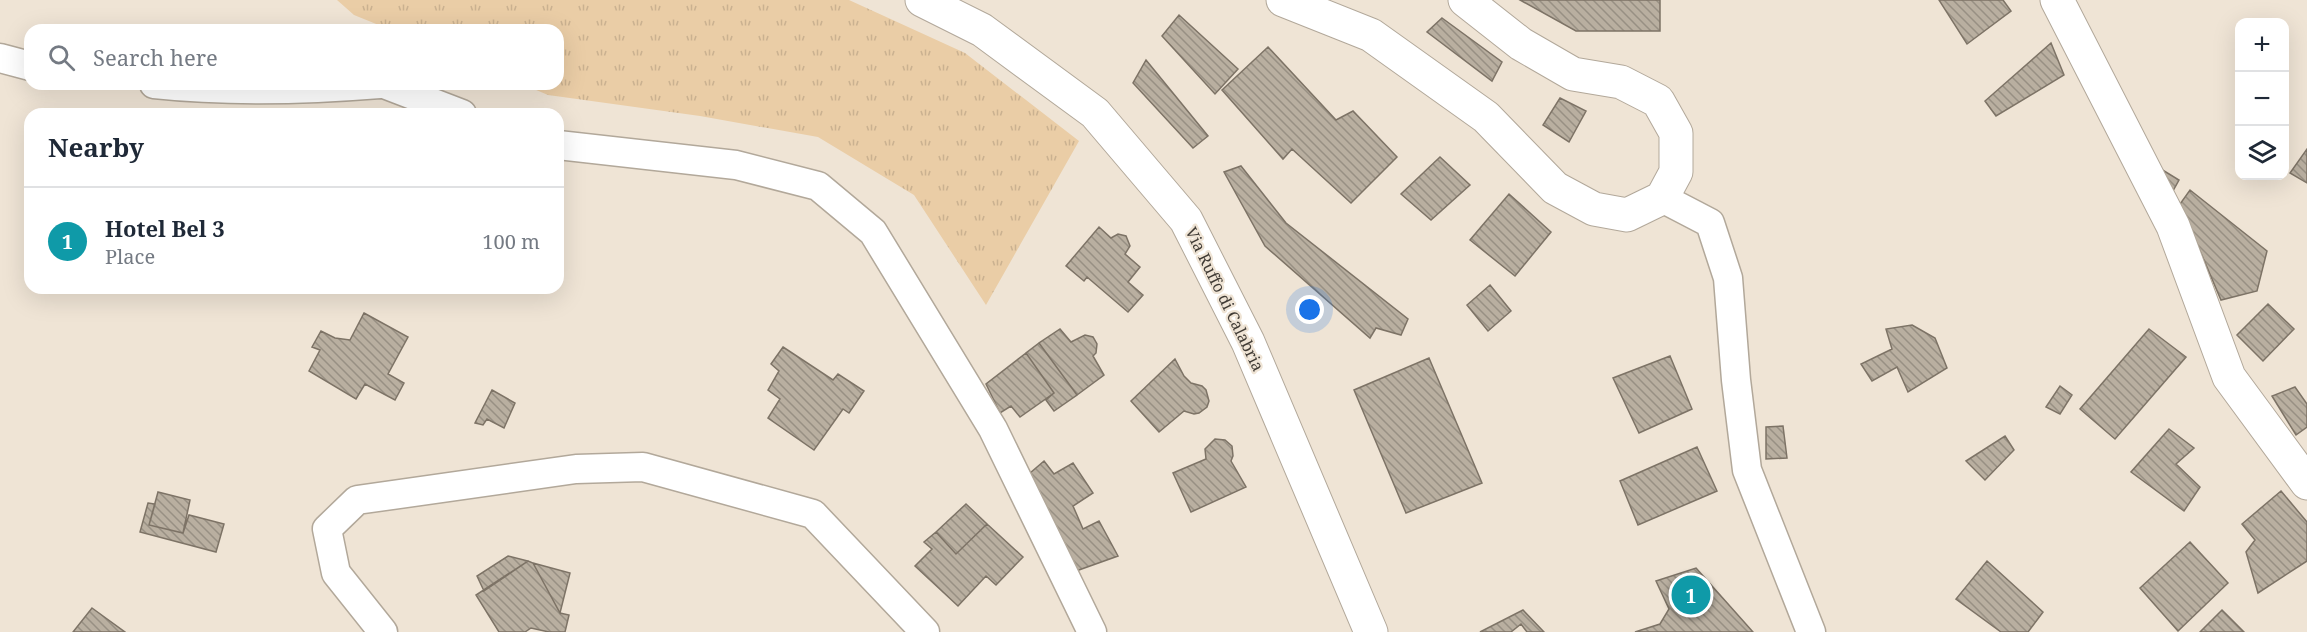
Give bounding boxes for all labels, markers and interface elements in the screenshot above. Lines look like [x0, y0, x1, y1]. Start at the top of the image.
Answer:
map controls [2235, 18, 2289, 180]
button: + [2235, 18, 2289, 72]
search box [24, 24, 564, 90]
icon: search [45, 41, 78, 74]
text: Search here [93, 42, 218, 72]
button: − [2235, 72, 2289, 126]
button: layers [2235, 126, 2289, 180]
text: Nearby [48, 129, 144, 165]
text: Hotel Bel 3 [105, 213, 225, 243]
street label: Via Ruffo di Calabria [1181, 223, 1269, 375]
text: 1 [62, 228, 73, 255]
text: 100 m [482, 228, 540, 255]
text: Place [105, 243, 155, 270]
your location [1295, 295, 1324, 324]
pin: 1 [1672, 572, 1710, 618]

